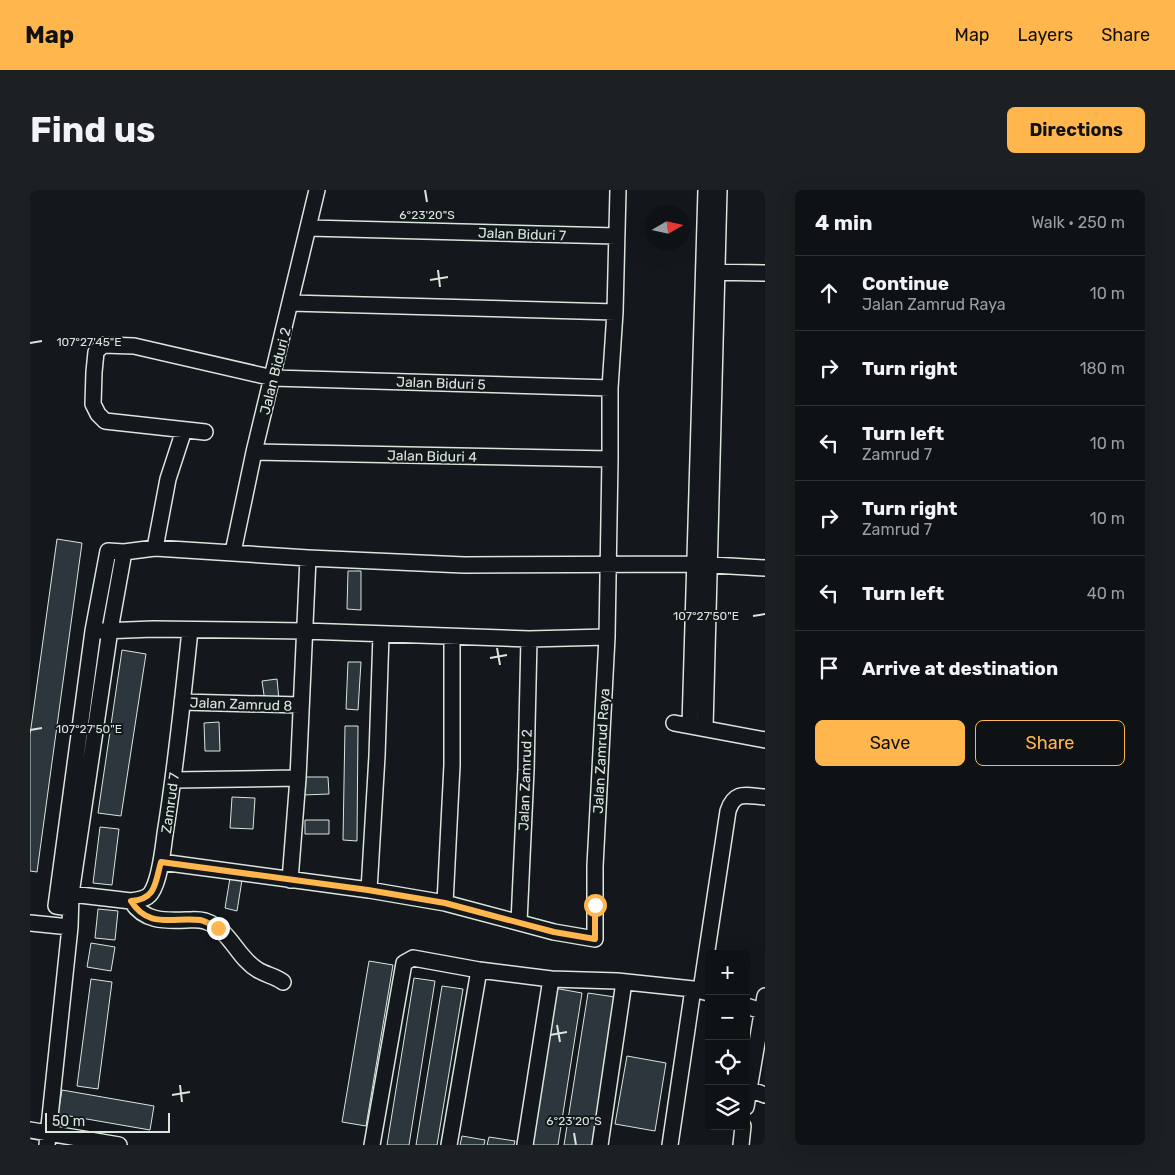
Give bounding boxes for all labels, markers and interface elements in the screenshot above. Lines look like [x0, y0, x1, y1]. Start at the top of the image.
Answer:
text: Map [25, 21, 74, 49]
text: Map [955, 24, 990, 46]
text: Layers [1018, 24, 1073, 46]
text: Share [1101, 24, 1150, 46]
button: Directions [1007, 107, 1145, 153]
text: Find us [30, 109, 155, 151]
north arrow [645, 205, 690, 250]
text: 6°23'20"S [399, 208, 455, 222]
text: 4 min [815, 210, 873, 235]
text: Walk · 250 m [1031, 213, 1125, 232]
street label: Jalan Biduri 7 [478, 224, 566, 245]
text: Continue [862, 272, 949, 295]
icon: ahead [815, 279, 843, 307]
text: 10 m [1090, 284, 1125, 303]
text: Jalan Zamrud Raya [862, 295, 1006, 314]
street label: Jalan Biduri 2 [256, 326, 295, 417]
text: 107°27'45"E [56, 335, 122, 349]
icon: right [815, 354, 843, 382]
text: Turn right [862, 357, 957, 380]
text: 180 m [1080, 359, 1125, 378]
street label: Jalan Biduri 5 [396, 373, 486, 394]
text: Turn left [862, 422, 944, 445]
icon: left [815, 429, 843, 457]
text: 10 m [1090, 434, 1125, 453]
text: Zamrud 7 [862, 445, 932, 464]
street label: Jalan Biduri 4 [387, 447, 477, 466]
text: Turn right [862, 497, 957, 520]
icon: right [815, 504, 843, 532]
text: 10 m [1090, 509, 1125, 528]
text: Zamrud 7 [862, 520, 932, 539]
icon: left [815, 579, 843, 607]
text: Turn left [862, 582, 944, 605]
text: 40 m [1087, 584, 1125, 603]
text: 107°27'50"E [673, 609, 739, 623]
icon: arrive [815, 654, 843, 682]
text: Arrive at destination [862, 657, 1058, 680]
street label: Jalan Zamrud Raya [590, 688, 613, 814]
street label: Jalan Zamrud 8 [189, 694, 293, 715]
button: Save [815, 720, 965, 766]
button: Share [975, 720, 1125, 766]
text: 107°27'50"E [56, 722, 122, 736]
street label: Jalan Zamrud 2 [515, 729, 536, 831]
street label: Zamrud 7 [158, 772, 183, 835]
route start [584, 894, 607, 917]
route end [207, 917, 230, 940]
map controls [705, 950, 750, 1130]
button: + [705, 950, 750, 995]
button: − [705, 995, 750, 1040]
button: locate [705, 1040, 750, 1085]
button: layers [705, 1085, 750, 1130]
scale bar [45, 1110, 170, 1133]
text: 50 m [52, 1113, 85, 1130]
text: 6°23'20"S [546, 1114, 602, 1128]

